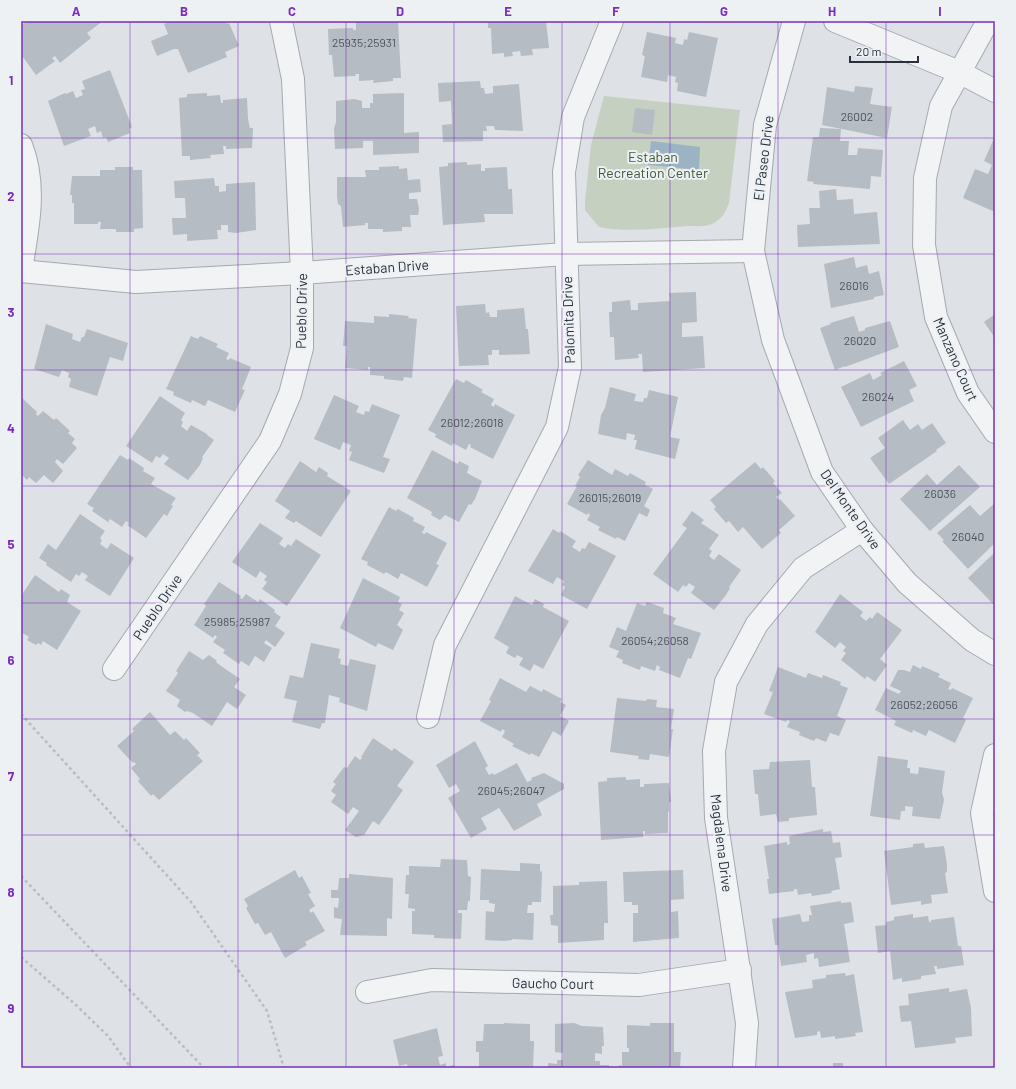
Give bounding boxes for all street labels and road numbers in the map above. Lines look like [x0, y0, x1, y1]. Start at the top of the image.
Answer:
street label: El Paseo Drive [749, 114, 777, 202]
street label: Estaban Drive [345, 256, 429, 278]
street label: Pueblo Drive [292, 273, 310, 349]
street label: Palomita Drive [558, 276, 578, 364]
street label: Manzano Court [930, 314, 982, 404]
street label: Del Monte Drive [817, 466, 885, 552]
street label: Pueblo Drive [129, 571, 185, 643]
street label: Magdalena Drive [708, 793, 736, 893]
street label: Gaucho Court [512, 974, 594, 992]

